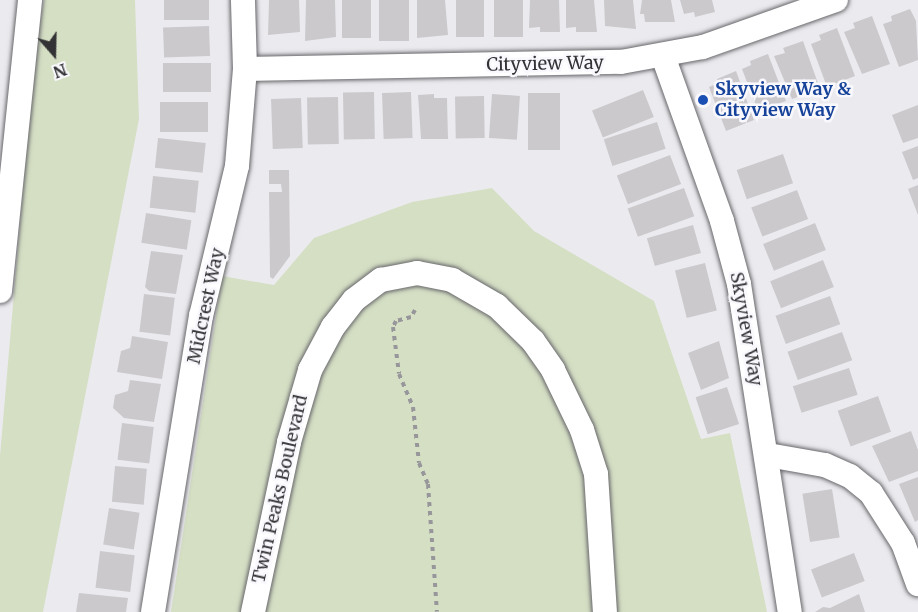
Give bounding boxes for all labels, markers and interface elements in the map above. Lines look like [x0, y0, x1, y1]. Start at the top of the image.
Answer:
north arrow [24, 24, 84, 84]
street label: Cityview Way [486, 52, 604, 76]
text: N [51, 59, 70, 82]
place label: Skyview Way & Cityview Way [715, 79, 851, 122]
marker: Skyview Way & Cityview Way [696, 93, 710, 107]
street label: Midcrest Way [183, 246, 229, 366]
street label: Skyview Way [725, 270, 767, 388]
street label: Twin Peaks Boulevard [248, 393, 312, 585]

